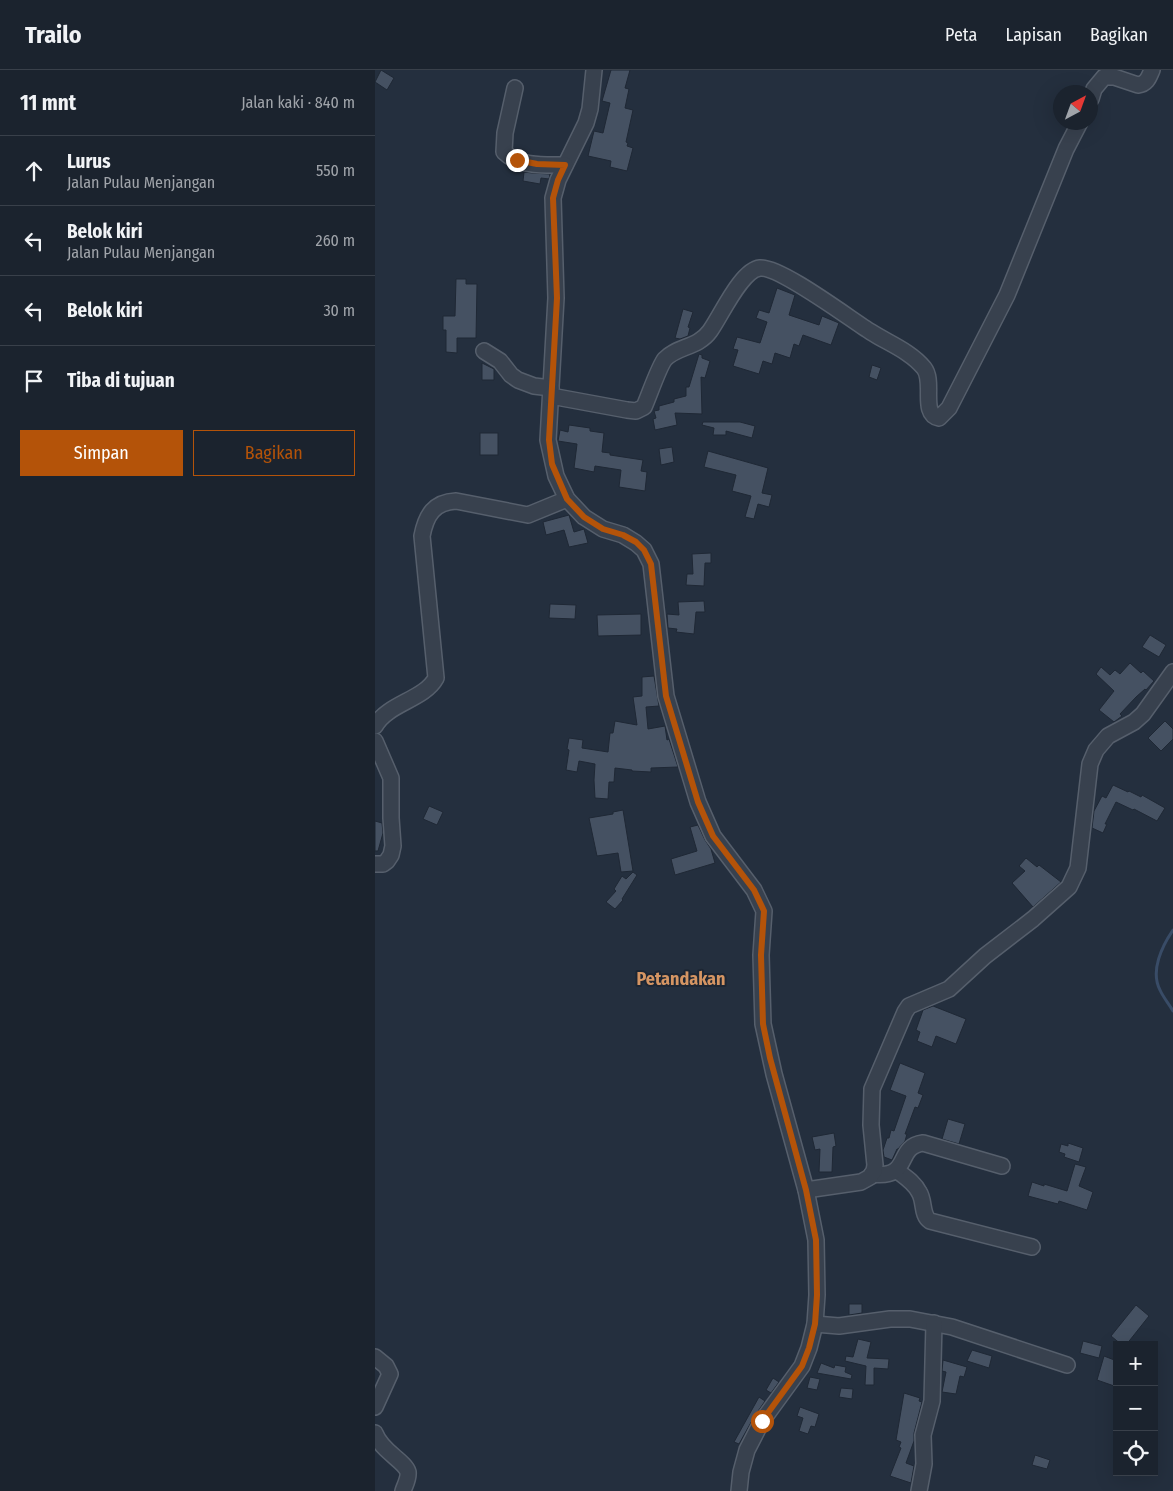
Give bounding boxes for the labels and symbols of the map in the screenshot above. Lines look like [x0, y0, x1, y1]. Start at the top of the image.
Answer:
north arrow [1053, 85, 1098, 130]
route end [506, 149, 529, 172]
district label: Petandakan [637, 968, 725, 990]
route start [751, 1410, 774, 1433]

